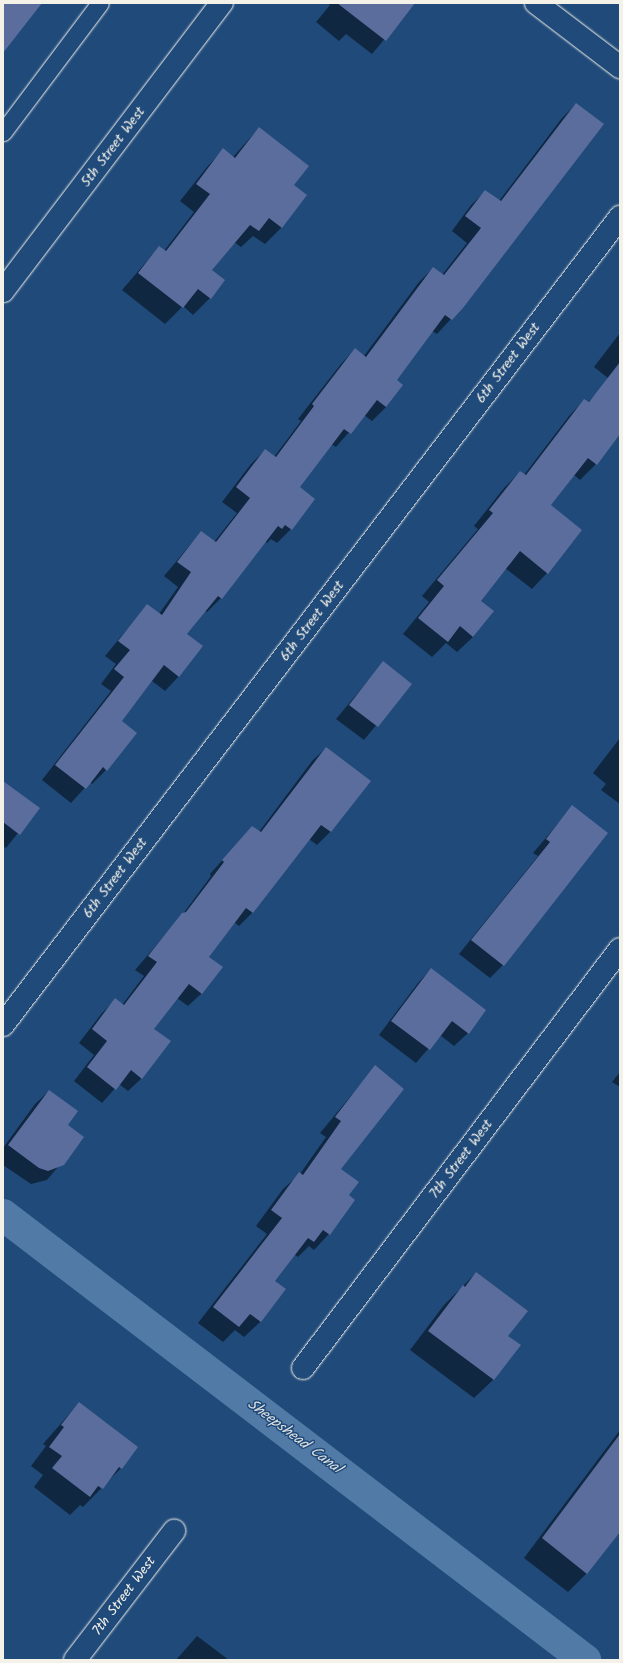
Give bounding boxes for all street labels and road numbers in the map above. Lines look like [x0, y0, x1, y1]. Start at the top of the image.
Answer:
street label: 5th Street West [77, 104, 149, 190]
street label: 6th Street West [472, 320, 544, 406]
street label: 6th Street West [276, 578, 348, 664]
street label: 6th Street West [79, 835, 151, 921]
street label: 7th Street West [426, 1116, 496, 1202]
street label: 7th Street West [89, 1553, 159, 1639]

